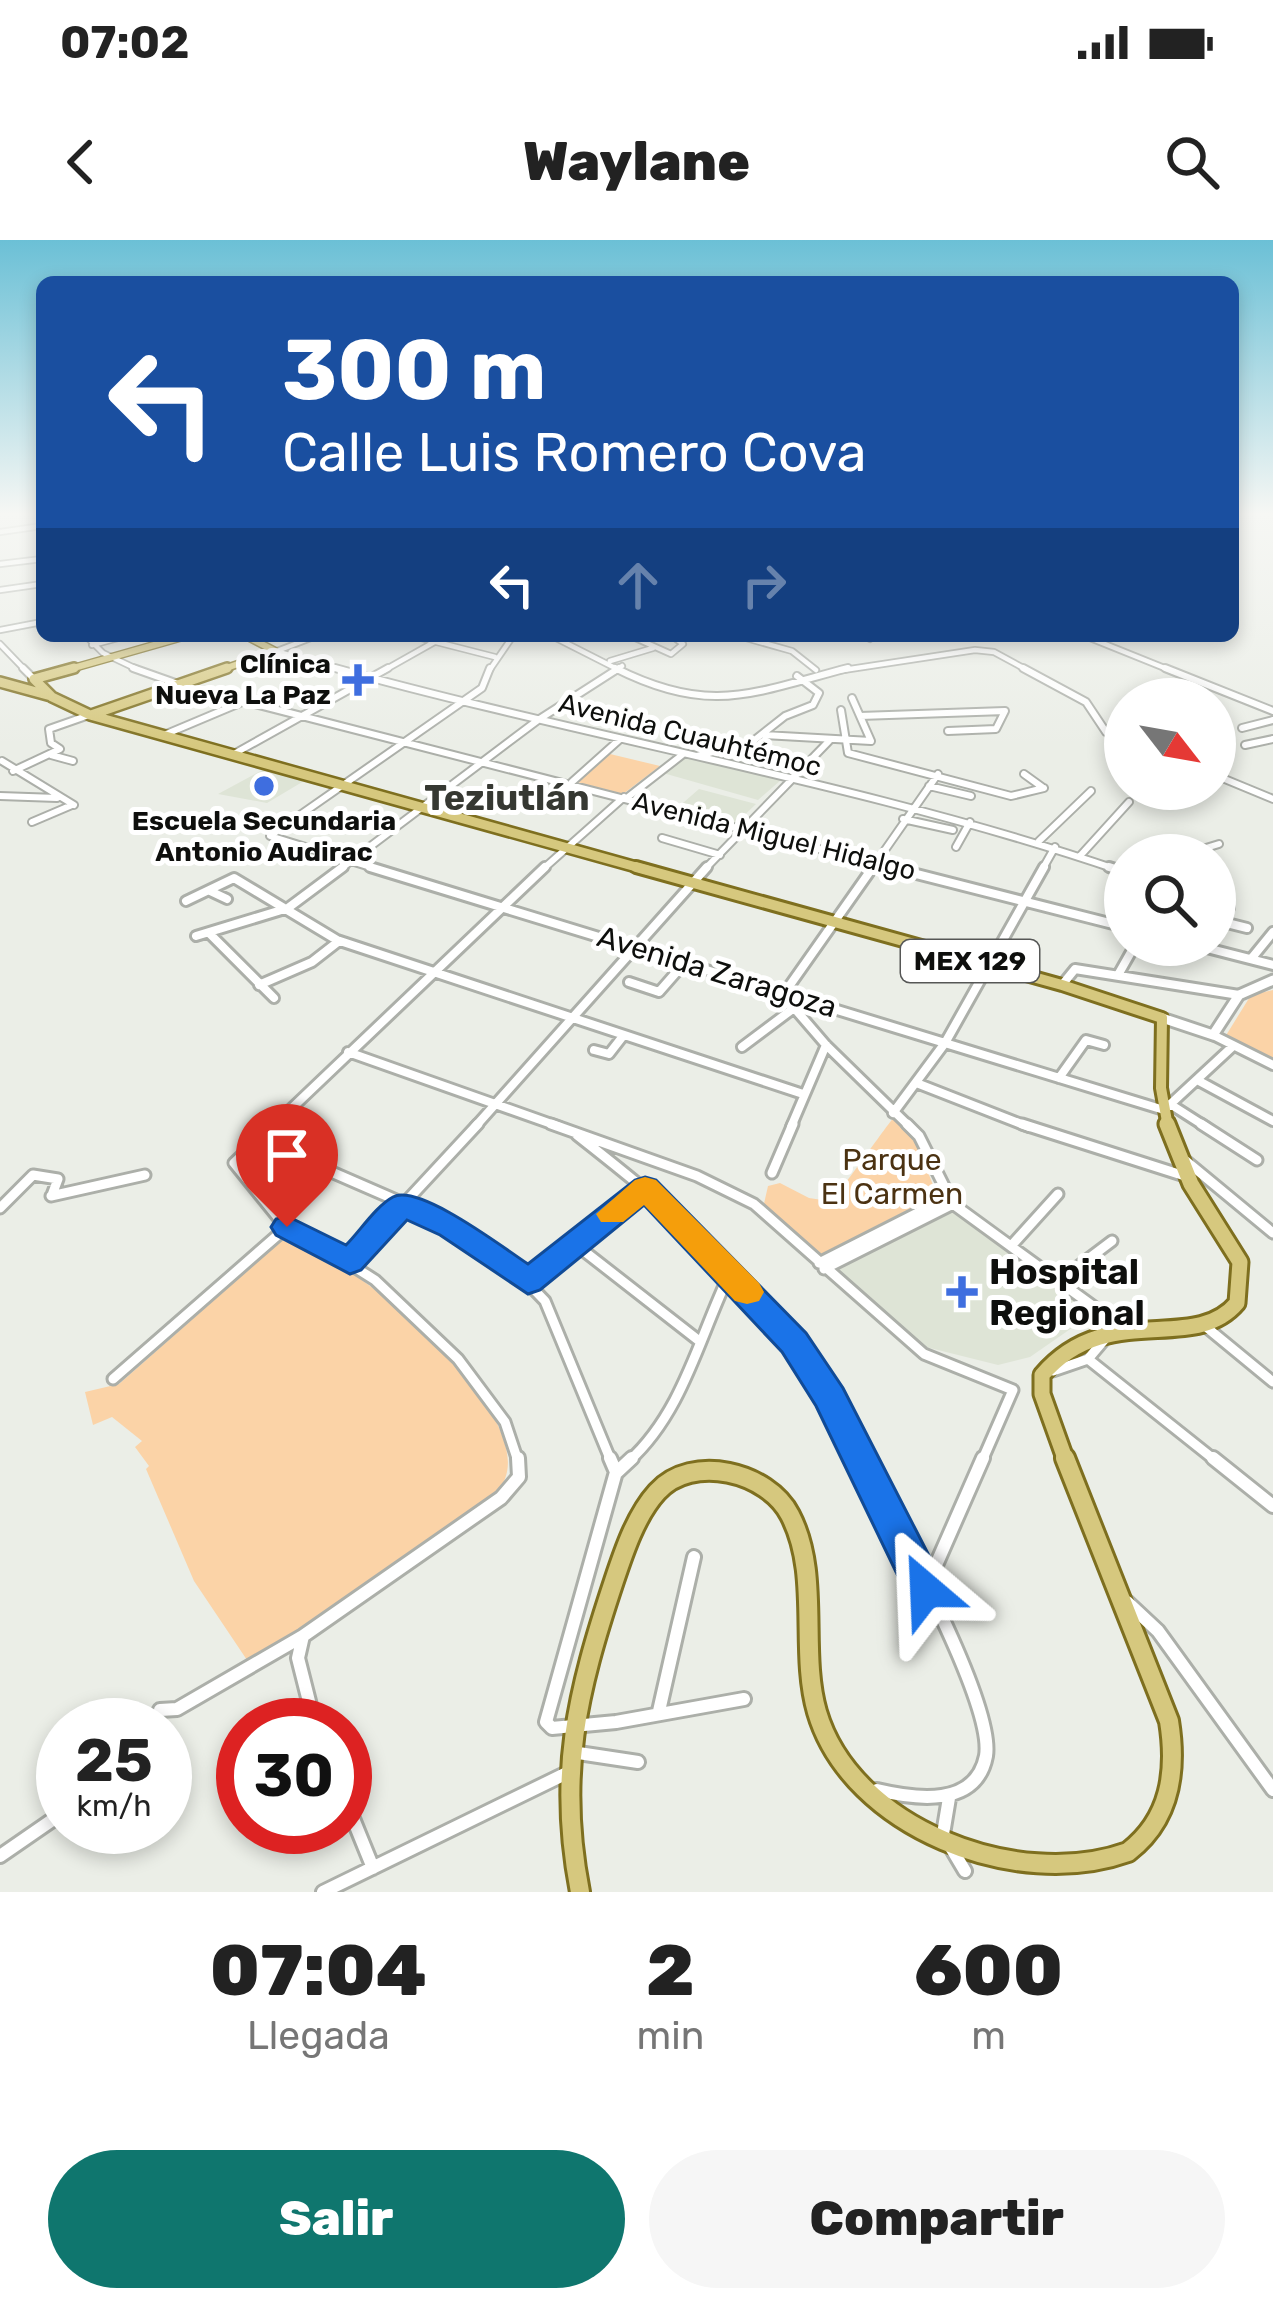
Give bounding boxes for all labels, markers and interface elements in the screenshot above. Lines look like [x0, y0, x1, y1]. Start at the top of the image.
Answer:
text: 07:02 [60, 16, 189, 69]
icon: back [48, 129, 114, 195]
icon: search [1159, 129, 1225, 195]
text: Waylane [523, 130, 750, 194]
text: 300 m [282, 320, 546, 420]
icon: left [84, 324, 240, 480]
text: Calle Luis Romero Cova [282, 421, 866, 485]
icon: left [479, 552, 545, 618]
icon: ahead [605, 552, 671, 618]
icon: right [731, 552, 797, 618]
place label: Clínica Nueva La Paz [155, 648, 331, 711]
marker: Clínica Nueva La Paz [342, 664, 374, 696]
north arrow [1104, 678, 1236, 810]
map controls [1104, 678, 1236, 966]
street label: Avenida Cuauhtémoc [556, 687, 824, 783]
marker: Escuela Secundaria Antonio Audirac [251, 773, 277, 799]
district label: Teziutlán [424, 776, 590, 819]
street label: Avenida Miguel Hidalgo [629, 785, 919, 887]
place label: Escuela Secundaria Antonio Audirac [132, 805, 396, 868]
button: search [1104, 834, 1236, 966]
street label: Avenida Zaragoza [593, 918, 841, 1026]
road number: MEX 129 [901, 940, 1039, 982]
pin [236, 1104, 338, 1227]
icon: arrive [254, 1122, 320, 1188]
park label: Parque El Carmen [821, 1142, 963, 1212]
place label: Hospital Regional [989, 1250, 1145, 1334]
marker: Hospital Regional [946, 1276, 978, 1308]
position arrow [863, 1527, 989, 1653]
speed limit sign: 30 [216, 1698, 372, 1854]
text: 25 [75, 1725, 153, 1796]
text: km/h [77, 1788, 151, 1824]
text: 07:04 [210, 1928, 427, 2013]
text: 2 [646, 1928, 695, 2013]
text: 600 [914, 1928, 1063, 2013]
text: Llegada [247, 2013, 390, 2059]
text: min [637, 2013, 704, 2059]
text: m [971, 2013, 1006, 2059]
button: Salir [48, 2150, 625, 2288]
button: Compartir [649, 2150, 1225, 2288]

